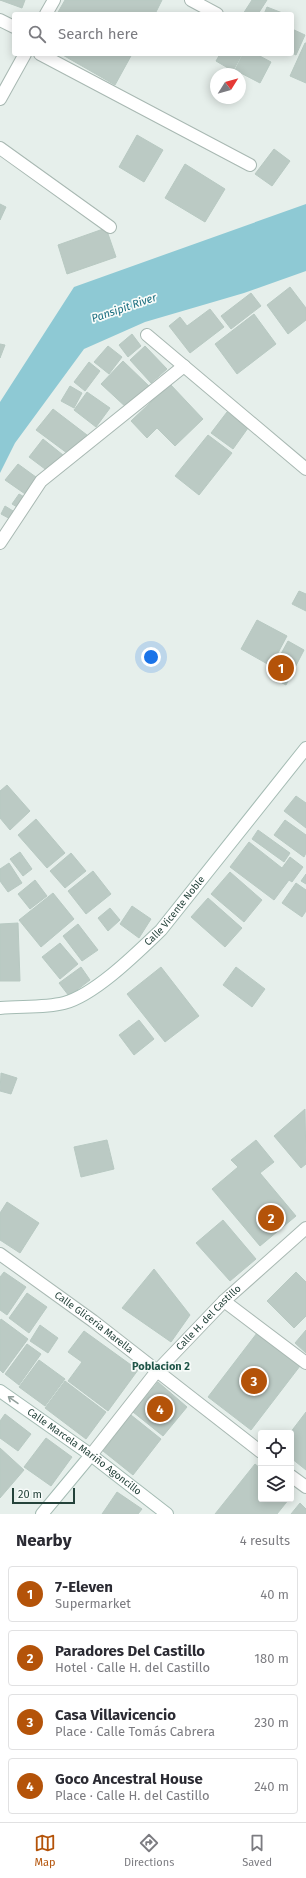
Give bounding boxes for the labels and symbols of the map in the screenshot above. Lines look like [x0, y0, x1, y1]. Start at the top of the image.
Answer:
north arrow [210, 68, 246, 104]
water label: Pansipit River [90, 291, 159, 325]
your location [141, 647, 161, 667]
pin: 1 [268, 653, 294, 683]
street label: Calle Vicente Noble [142, 874, 208, 948]
pin: 2 [258, 1203, 284, 1233]
street label: Calle H. del Castillo [174, 1282, 244, 1353]
street label: Calle Gliceria Marella [52, 1289, 135, 1356]
district label: Poblacion 2 [132, 1360, 190, 1373]
pin: 3 [241, 1366, 267, 1396]
pin: 4 [147, 1394, 173, 1424]
one-way arrow [8, 1396, 19, 1404]
street label: Calle Marcela Mariño Agoncillo [25, 1406, 144, 1498]
scale bar [12, 1486, 75, 1505]

